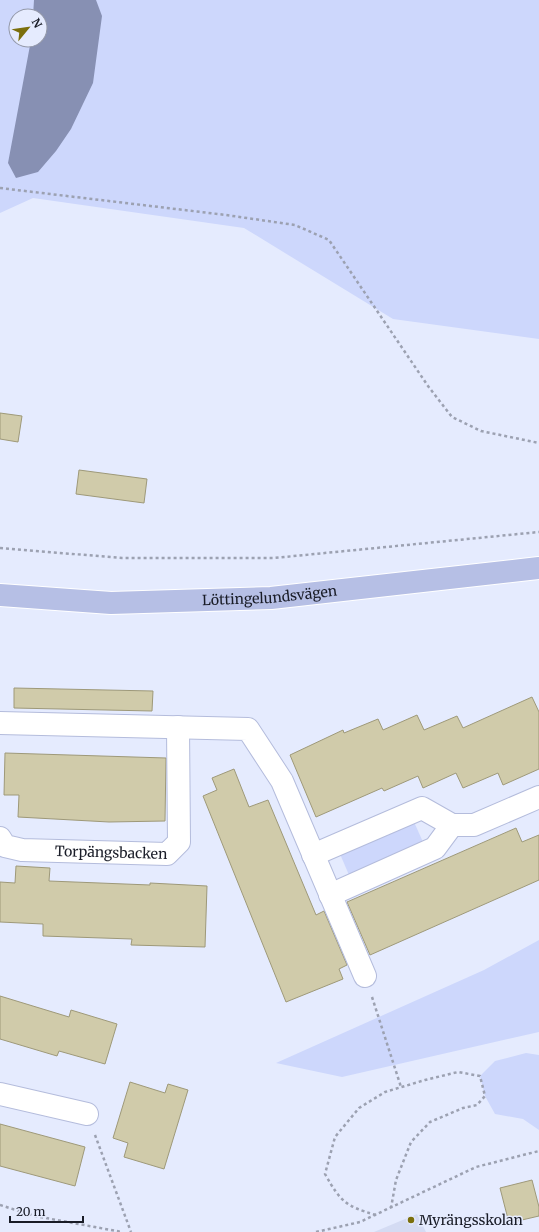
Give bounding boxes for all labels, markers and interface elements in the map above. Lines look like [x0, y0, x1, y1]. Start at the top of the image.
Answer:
north arrow [8, 8, 48, 48]
text: N [29, 16, 45, 31]
street label: Löttingelundsvägen [202, 582, 338, 609]
street label: Torpängsbacken [55, 842, 168, 863]
scale bar [10, 1198, 83, 1224]
text: 20 m [16, 1204, 45, 1219]
place label: Myrängsskolan [419, 1211, 523, 1229]
marker: Myrängsskolan [406, 1215, 416, 1225]

